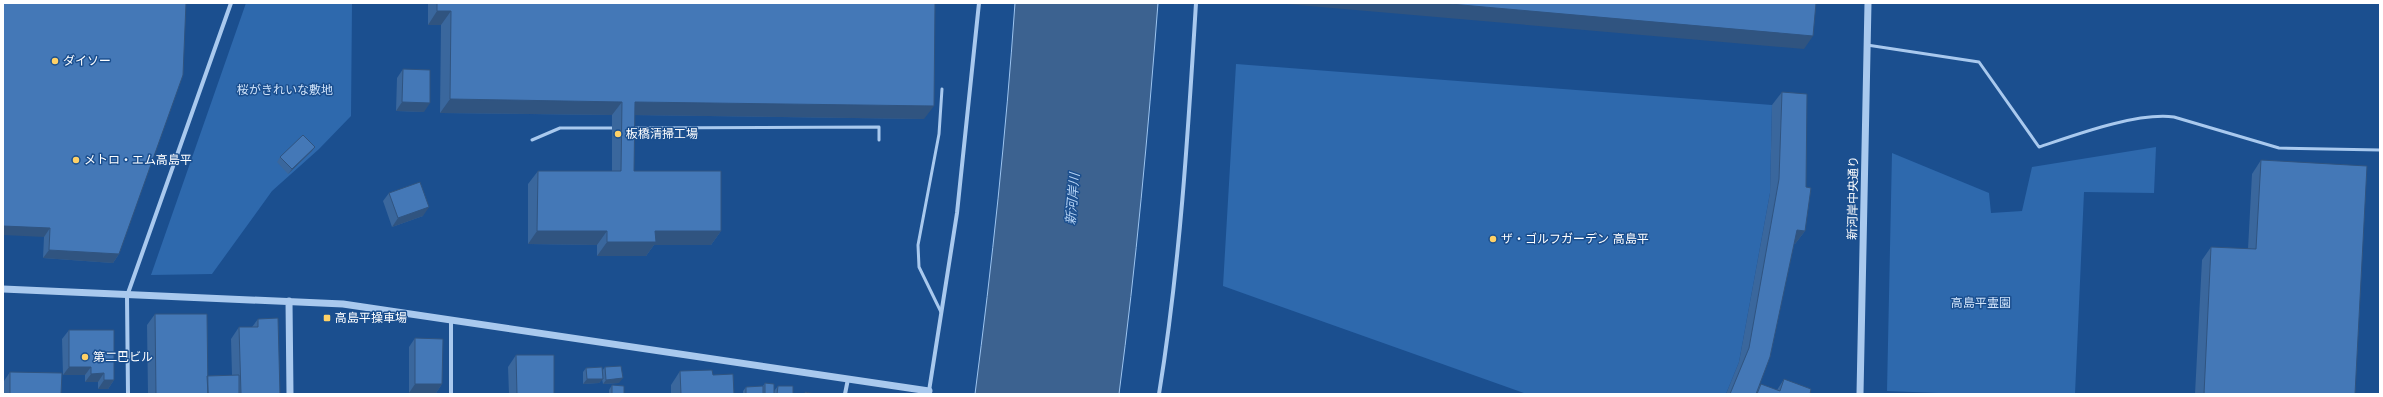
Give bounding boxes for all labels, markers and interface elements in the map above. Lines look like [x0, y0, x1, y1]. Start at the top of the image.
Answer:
place label: ダイソー [63, 54, 111, 68]
marker: ダイソー [50, 56, 60, 66]
park label: 桜がきれいな敷地 [237, 83, 333, 97]
place label: 板橋清掃工場 [626, 127, 698, 141]
marker: 板橋清掃工場 [613, 129, 623, 139]
place label: メトロ・エム高島平 [84, 153, 192, 167]
marker: メトロ・エム高島平 [71, 155, 81, 165]
street label: 新河岸中央通り [1845, 156, 1861, 240]
water label: 新河岸川 [1063, 171, 1082, 226]
place label: ザ・ゴルフガーデン 高島平 [1501, 232, 1649, 246]
marker: ザ・ゴルフガーデン 高島平 [1488, 234, 1498, 244]
park label: 高島平霊園 [1951, 296, 2011, 310]
place label: 高島平操車場 [335, 311, 407, 325]
marker: 高島平操車場 [322, 313, 332, 323]
place label: 第二巴ビル [93, 350, 153, 364]
marker: 第二巴ビル [80, 352, 90, 362]

